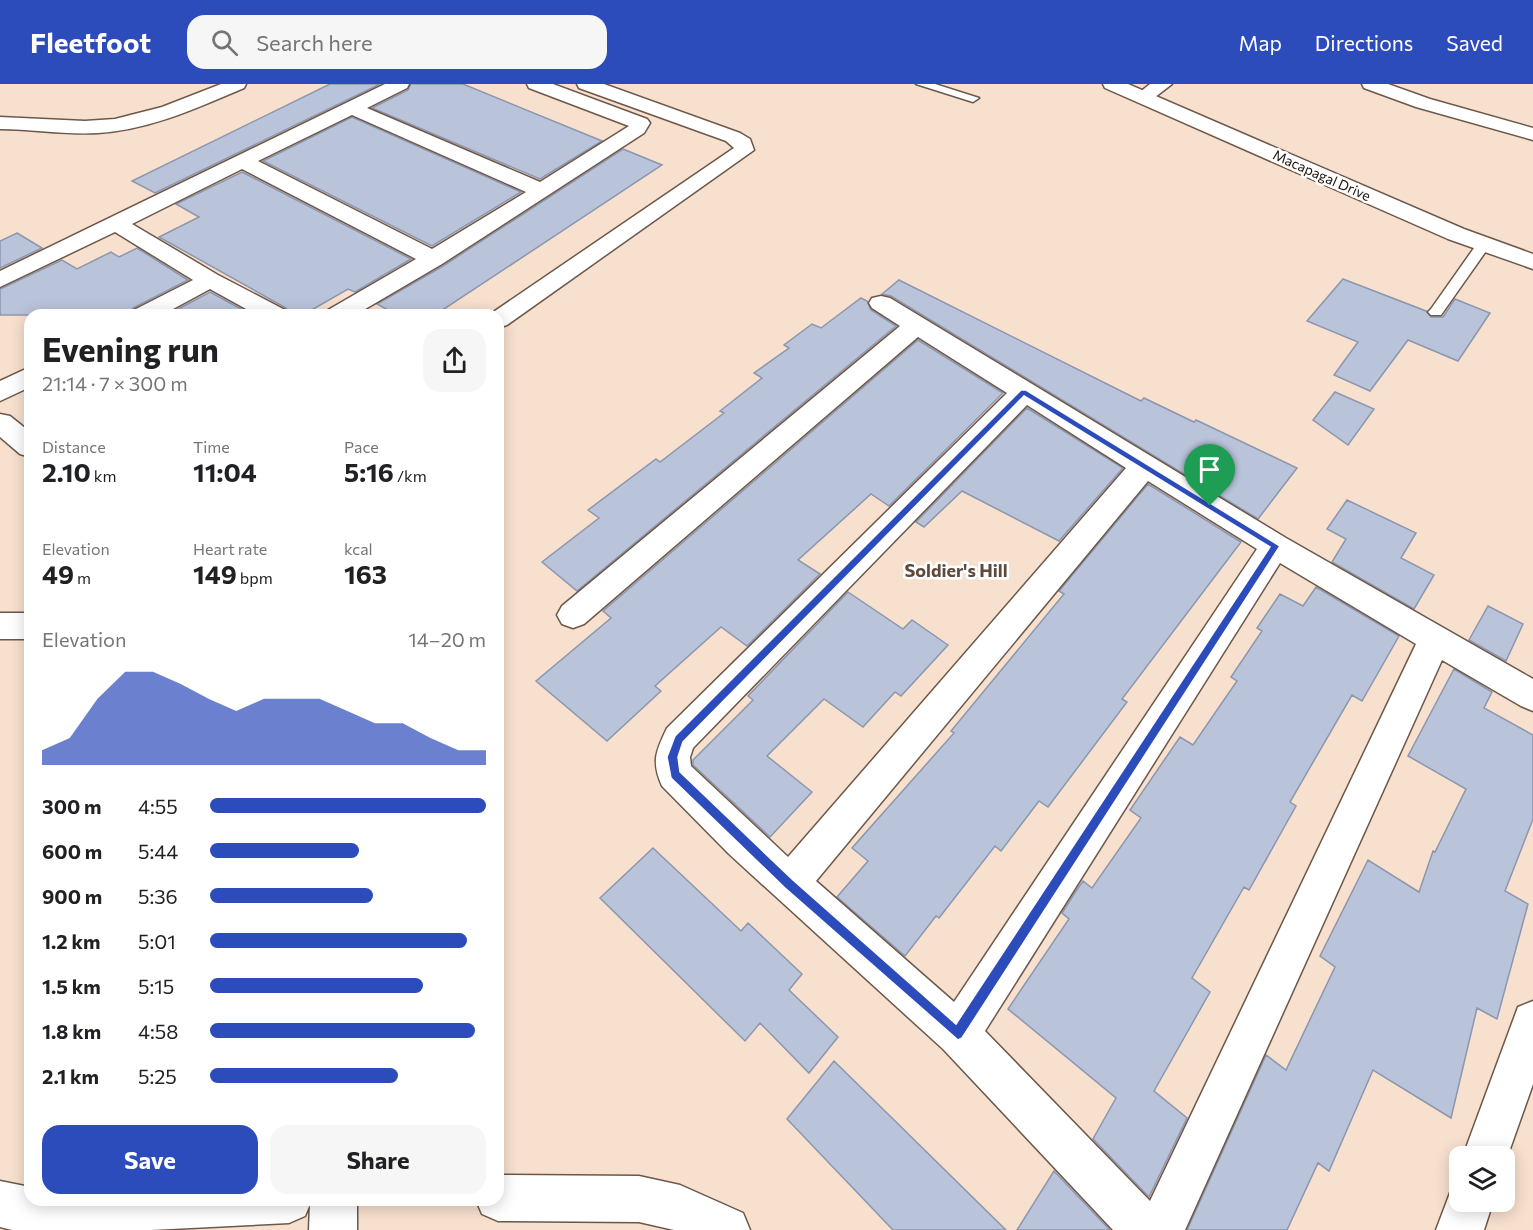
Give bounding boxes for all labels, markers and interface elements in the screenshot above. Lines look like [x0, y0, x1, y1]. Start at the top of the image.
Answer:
search box [187, 15, 607, 69]
text: Fleetfoot [30, 25, 151, 59]
icon: search [208, 26, 241, 59]
text: Search here [256, 29, 373, 56]
text: Map [1239, 30, 1282, 55]
text: Directions [1315, 30, 1413, 55]
text: Saved [1446, 30, 1503, 55]
street label: Macapagal Drive [1270, 146, 1374, 204]
text: Evening run [42, 328, 219, 369]
button: share [423, 329, 486, 392]
text: 21:14 · 7 × 300 m [42, 371, 188, 395]
text: Distance [42, 437, 106, 456]
text: Time [193, 437, 230, 456]
text: Pace [344, 437, 379, 456]
pin [1184, 444, 1235, 506]
icon: arrive [1193, 453, 1226, 486]
text: 2.10 [42, 456, 91, 487]
text: 11:04 [193, 456, 257, 487]
text: 5:16 [344, 456, 394, 487]
text: km [91, 466, 117, 485]
text: /km [394, 466, 427, 485]
text: Elevation [42, 539, 110, 558]
text: Heart rate [193, 539, 267, 558]
text: kcal [344, 539, 373, 558]
text: 49 [42, 558, 74, 589]
text: 149 [193, 558, 237, 589]
text: 163 [344, 558, 387, 589]
district label: Soldier's Hill [904, 559, 1008, 581]
text: m [74, 568, 91, 587]
text: bpm [237, 568, 273, 587]
text: Elevation [42, 627, 127, 651]
text: 14–20 m [408, 627, 486, 651]
text: 300 m [42, 794, 102, 818]
text: 4:55 [138, 794, 178, 818]
text: 600 m [42, 839, 102, 863]
text: 5:44 [138, 839, 178, 863]
text: 900 m [42, 884, 102, 908]
text: 5:36 [138, 884, 178, 908]
text: 1.2 km [42, 929, 100, 953]
text: 5:01 [138, 929, 176, 953]
text: 1.5 km [42, 974, 101, 998]
text: 5:15 [138, 974, 174, 998]
text: 1.8 km [42, 1019, 101, 1043]
text: 4:58 [138, 1019, 178, 1043]
text: 2.1 km [42, 1064, 99, 1088]
text: 5:25 [138, 1064, 177, 1088]
button: Save [42, 1125, 258, 1194]
button: Share [270, 1125, 486, 1194]
map controls [1449, 1146, 1515, 1212]
button: layers [1449, 1146, 1515, 1212]

